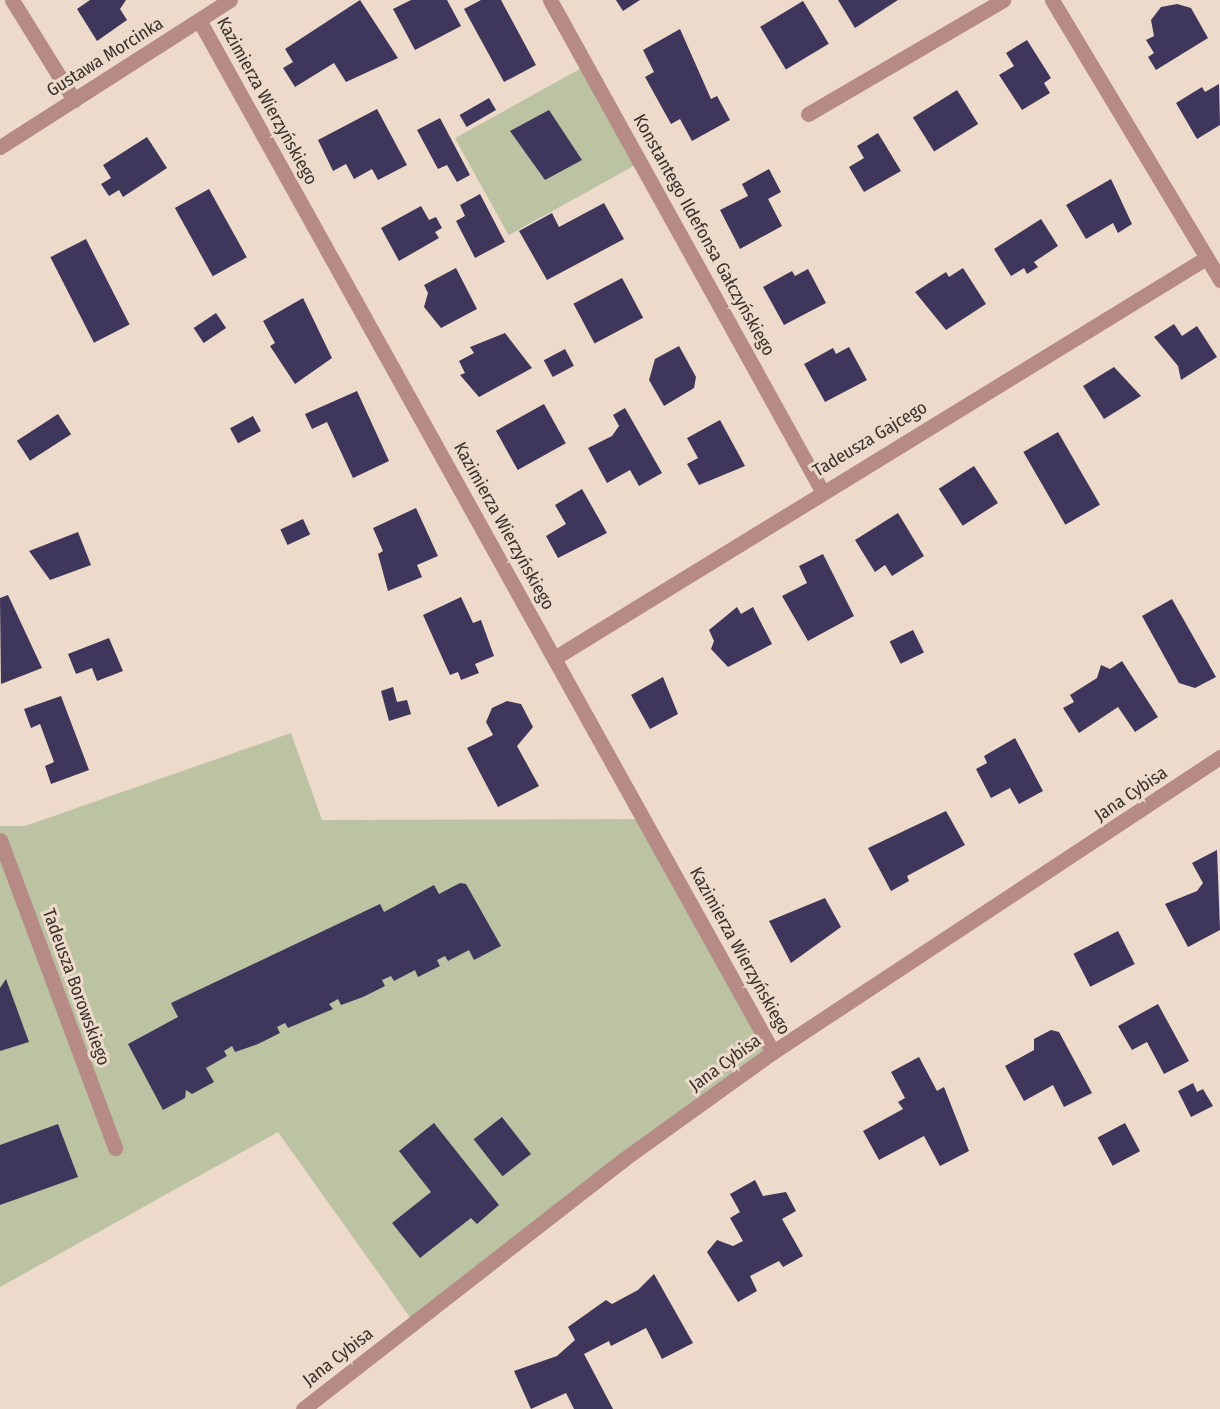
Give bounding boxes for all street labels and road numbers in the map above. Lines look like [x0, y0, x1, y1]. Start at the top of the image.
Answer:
street label: Gustawa Morcinka [43, 13, 167, 101]
street label: Kazimierza Wierzyńskiego [212, 14, 322, 188]
street label: Konstantego Ildefonsa Gałczyńskiego [628, 111, 780, 359]
street label: Tadeusza Gajcego [809, 396, 931, 482]
street label: Kazimierza Wierzyńskiego [449, 439, 559, 613]
street label: Jana Cybisa [1091, 762, 1171, 826]
street label: Kazimierza Wierzyńskiego [685, 864, 795, 1038]
street label: Tadeusza Borowskiego [38, 906, 114, 1068]
street label: Jana Cybisa [685, 1030, 765, 1096]
street label: Jana Cybisa [299, 1323, 377, 1391]

